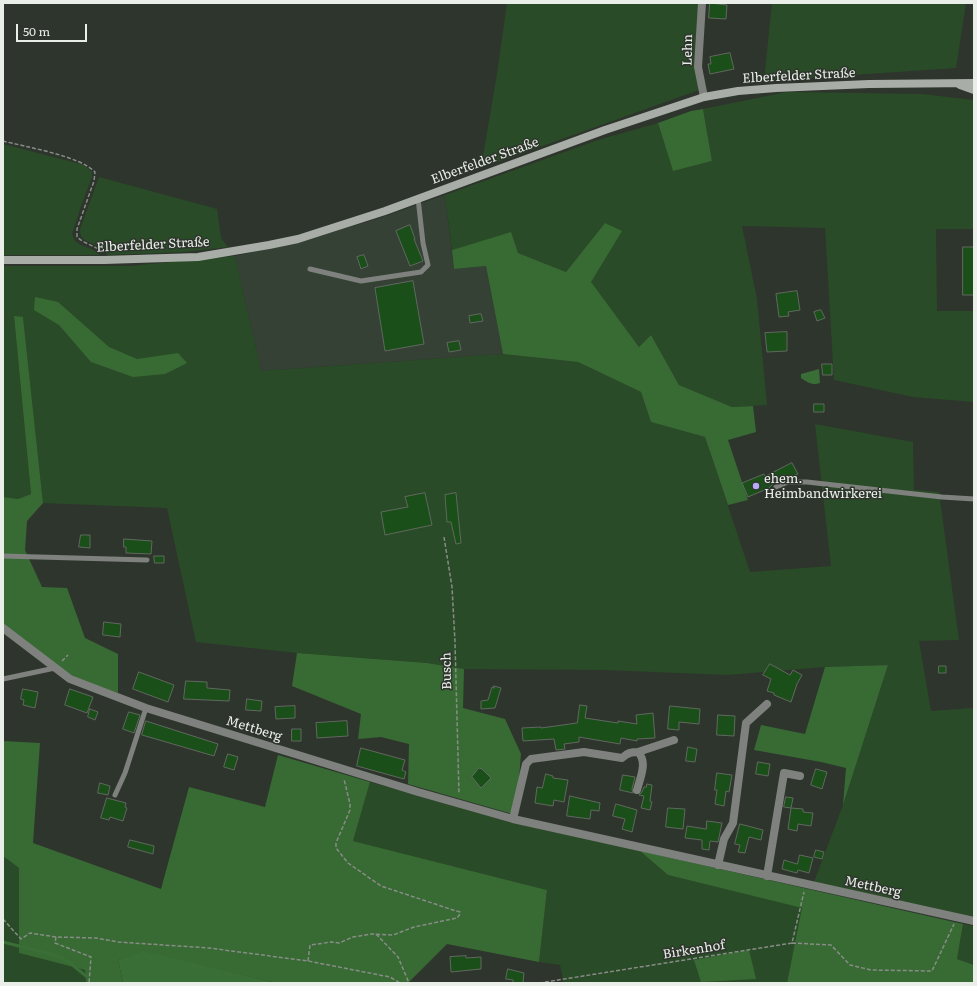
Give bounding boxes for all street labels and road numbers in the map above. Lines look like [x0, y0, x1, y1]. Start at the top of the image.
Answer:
street label: Lehn [680, 34, 696, 66]
street label: Elberfelder Straße [742, 65, 856, 87]
street label: Elberfelder Straße [429, 134, 541, 188]
street label: Elberfelder Straße [96, 234, 210, 256]
street label: Busch [439, 652, 455, 690]
street label: Mettberg [224, 713, 284, 745]
street label: Mettberg [843, 873, 903, 901]
street label: Birkenhof [662, 937, 726, 963]

